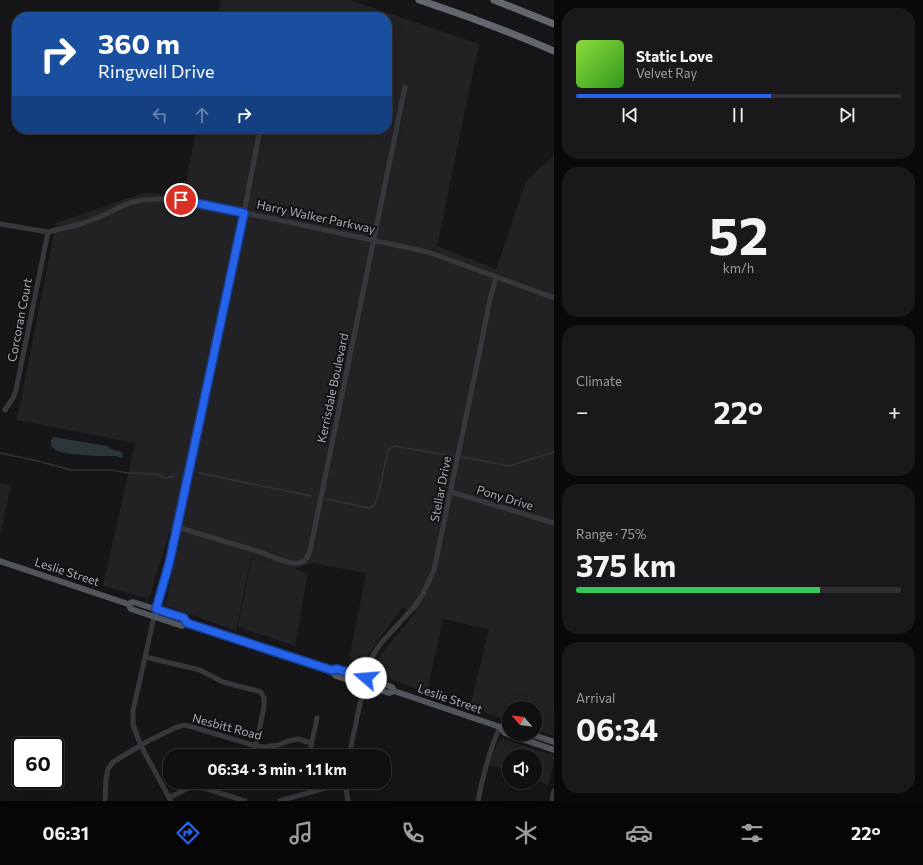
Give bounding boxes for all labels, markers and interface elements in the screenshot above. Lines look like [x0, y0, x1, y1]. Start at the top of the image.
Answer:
text: 360 m [98, 26, 180, 60]
icon: right [32, 28, 84, 80]
text: Static Love [636, 47, 713, 65]
text: Ringwell Drive [98, 60, 214, 82]
text: Velvet Ray [636, 65, 697, 81]
icon: left [149, 104, 171, 126]
icon: ahead [191, 104, 213, 126]
icon: right [233, 104, 255, 126]
icon: previous [619, 104, 641, 126]
icon: pause [727, 104, 749, 126]
icon: next [836, 104, 858, 126]
pin [164, 183, 198, 217]
icon: arrive [170, 189, 192, 211]
street label: Harry Walker Parkway [256, 197, 377, 235]
text: 52 [709, 202, 768, 266]
text: km/h [723, 260, 754, 276]
street label: Corcoran Court [4, 277, 34, 363]
street label: Kerrisdale Boulevard [314, 332, 350, 444]
text: Climate [576, 373, 622, 389]
text: 22° [714, 393, 763, 430]
text: − [576, 398, 589, 425]
text: + [888, 398, 901, 425]
street label: Stellar Drive [427, 455, 453, 523]
street label: Pony Drive [475, 482, 535, 512]
text: Range · 75% [576, 526, 647, 542]
text: 375 km [576, 546, 676, 583]
street label: Leslie Street [33, 554, 102, 588]
position arrow [345, 657, 387, 699]
street label: Leslie Street [416, 680, 485, 716]
text: Arrival [576, 690, 615, 706]
north arrow [502, 701, 542, 741]
map controls [502, 701, 542, 789]
street label: Nesbitt Road [191, 710, 264, 742]
text: 06:34 [576, 710, 658, 747]
speed limit sign: 60 [12, 737, 64, 789]
button: sound [502, 749, 542, 789]
text: 06:34 · 3 min · 1.1 km [207, 760, 347, 778]
icon: directions [174, 819, 202, 847]
icon: music [287, 819, 315, 847]
icon: phone [399, 819, 427, 847]
icon: climate [512, 819, 540, 847]
icon: car [625, 819, 653, 847]
icon: filters [738, 819, 766, 847]
text: 06:31 [42, 822, 89, 844]
text: 22° [851, 822, 881, 844]

